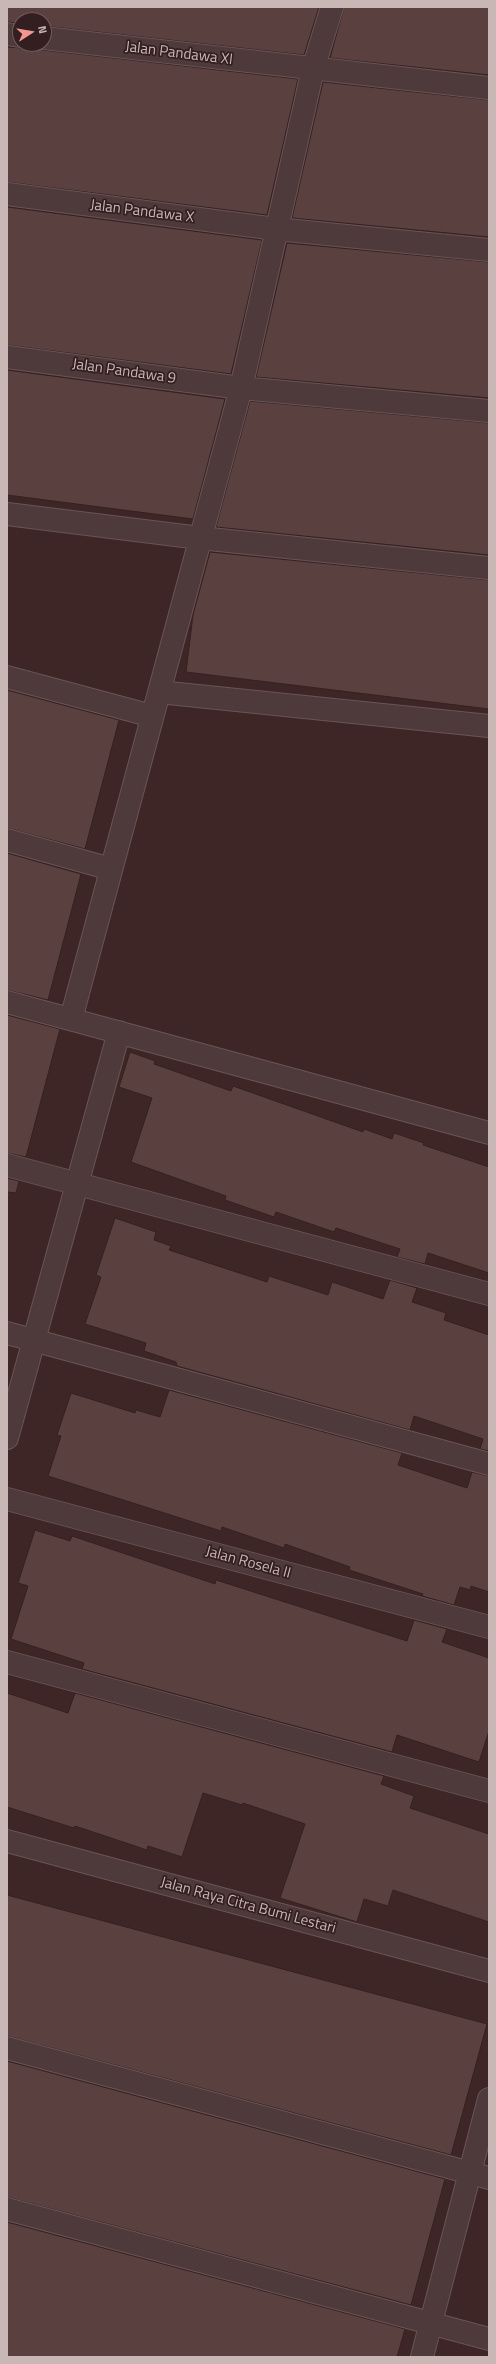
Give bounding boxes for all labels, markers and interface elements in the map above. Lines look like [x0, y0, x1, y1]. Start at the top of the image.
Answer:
north arrow [12, 12, 52, 52]
text: N [34, 24, 51, 35]
street label: Jalan Pandawa XI [124, 38, 234, 70]
street label: Jalan Pandawa X [89, 197, 195, 227]
street label: Jalan Pandawa 9 [71, 356, 177, 388]
street label: Jalan Rosela II [203, 1543, 293, 1583]
street label: Jalan Raya Citra Bumi Lestari [158, 1874, 338, 1938]

